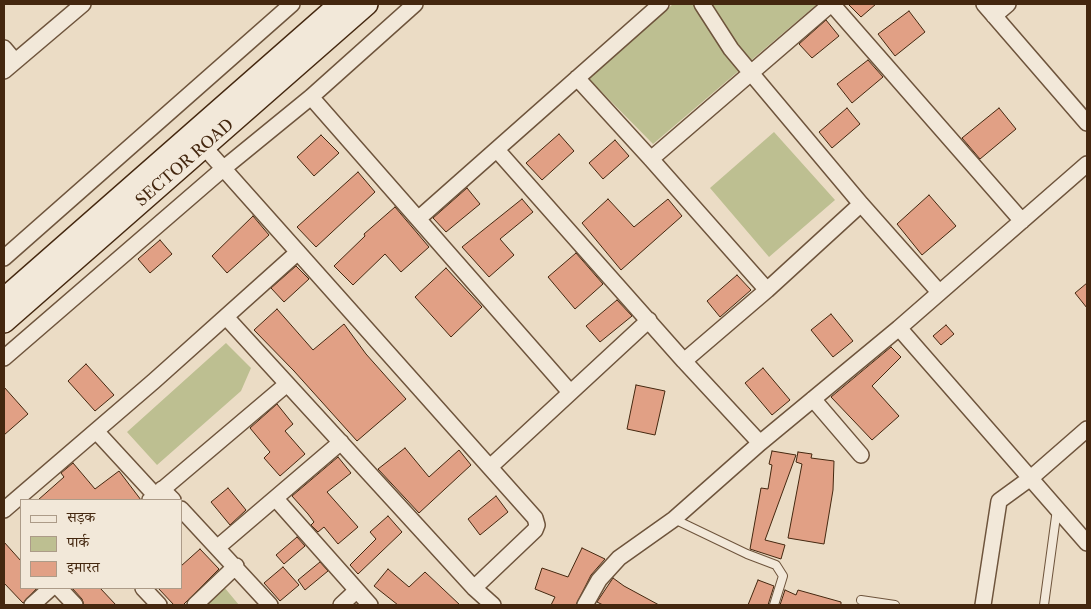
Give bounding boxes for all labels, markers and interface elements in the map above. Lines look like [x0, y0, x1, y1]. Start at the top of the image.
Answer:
street label: SECTOR ROAD [132, 115, 238, 211]
legend [20, 499, 182, 589]
text: सड़क [67, 507, 95, 526]
text: पार्क [67, 532, 89, 551]
text: इमारत [67, 557, 100, 576]

